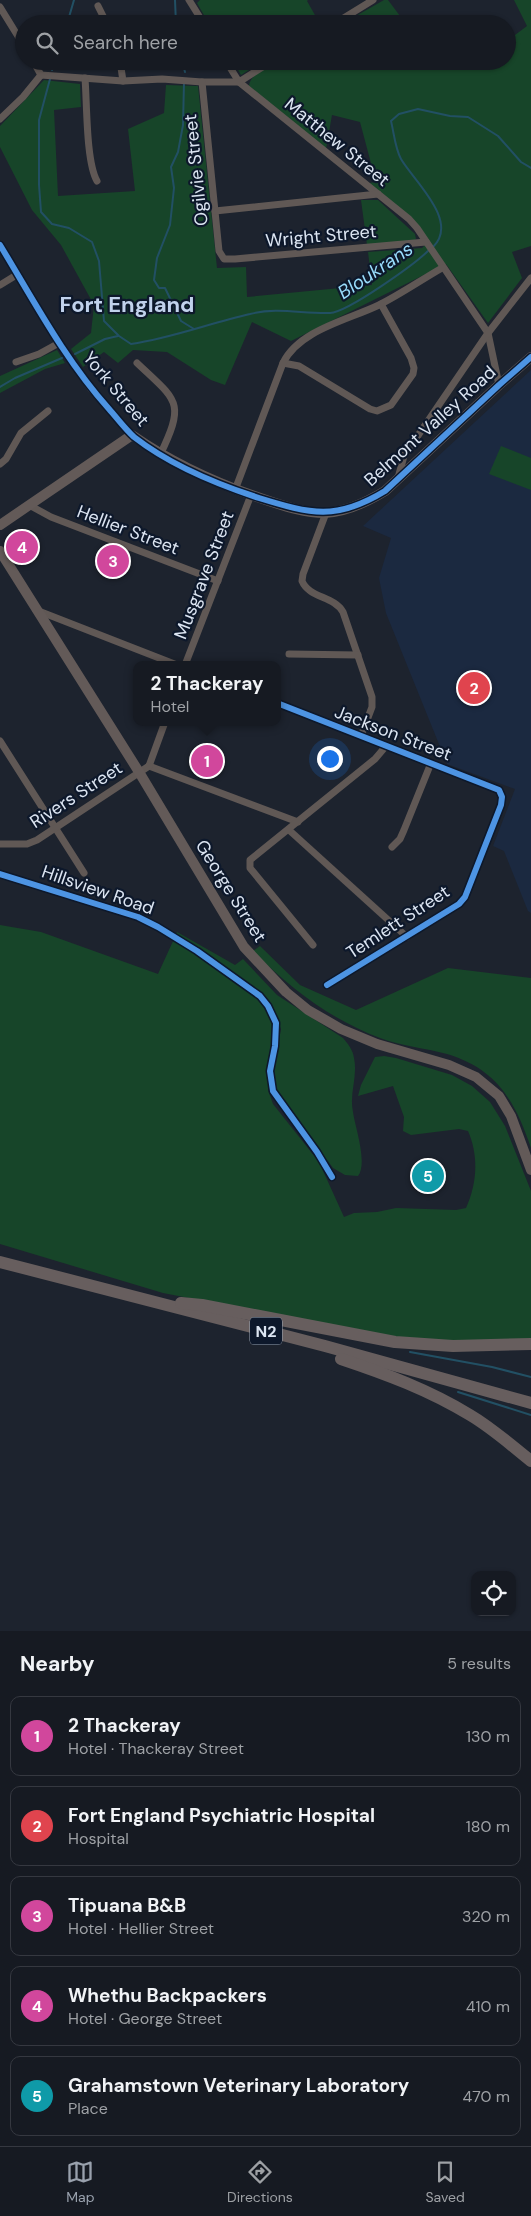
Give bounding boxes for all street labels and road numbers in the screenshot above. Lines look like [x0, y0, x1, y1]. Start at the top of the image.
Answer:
street label: Matthew Street [279, 92, 395, 192]
street label: Ogilvie Street [178, 113, 214, 227]
street label: Wright Street [264, 219, 378, 253]
street label: York Street [78, 346, 154, 432]
street label: Belmont Valley Road [359, 360, 501, 492]
street label: Hellier Street [74, 500, 182, 560]
street label: Musgrave Street [168, 507, 240, 643]
street label: Jackson Street [331, 700, 455, 766]
street label: Rivers Street [25, 756, 127, 834]
street label: George Street [190, 835, 272, 947]
street label: Hillsview Road [39, 860, 157, 920]
street label: Temlett Street [342, 880, 454, 964]
road number: N2 [250, 1318, 282, 1344]

